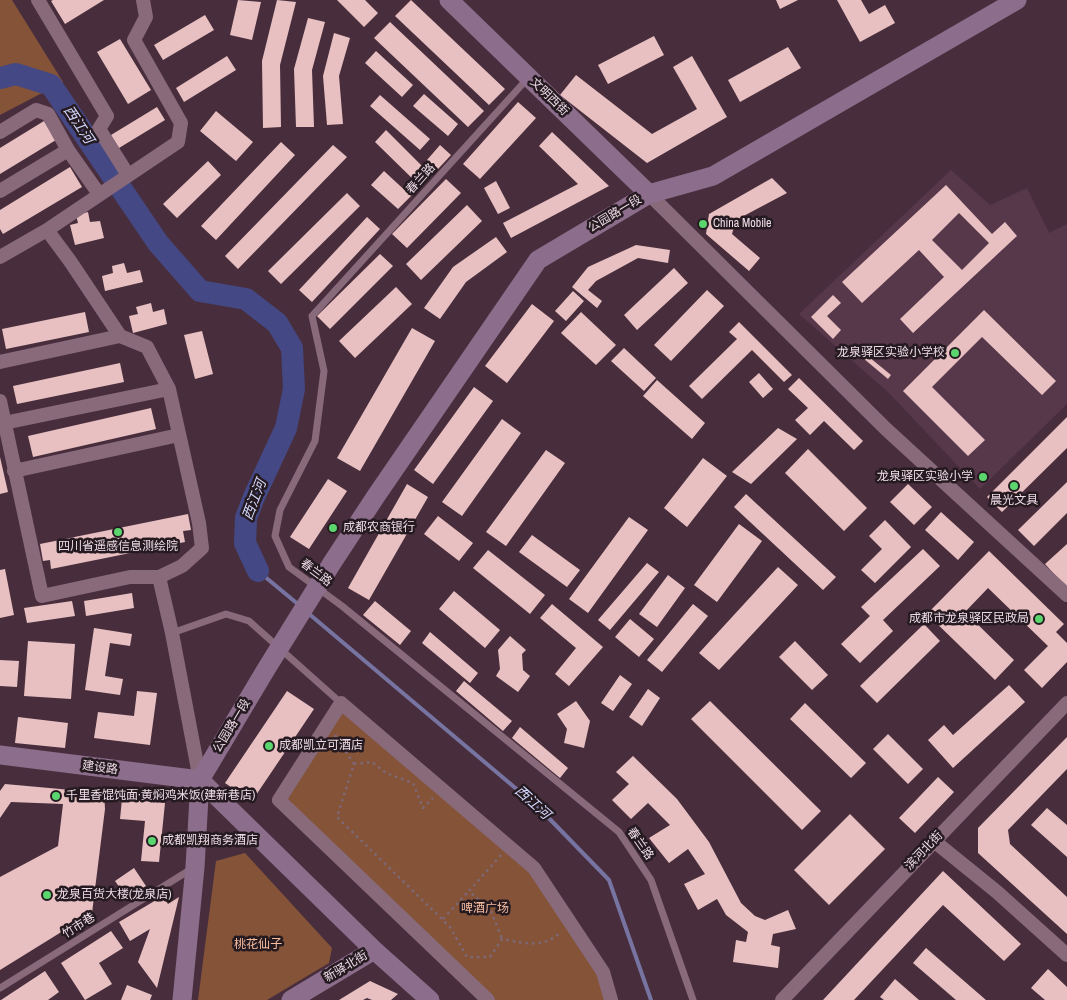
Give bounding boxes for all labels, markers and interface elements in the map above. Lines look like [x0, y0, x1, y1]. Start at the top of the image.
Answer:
street label: 文明西街 [527, 75, 571, 119]
water label: 西江河 [59, 103, 97, 147]
street label: 春兰路 [404, 161, 438, 197]
street label: 公园路一段 [586, 192, 644, 236]
place label: China Mobile [713, 217, 772, 231]
marker: China Mobile [697, 218, 709, 230]
place label: 龙泉驿区实验小学校 [837, 346, 945, 360]
marker: 龙泉驿区实验小学校 [949, 347, 961, 359]
place label: 龙泉驿区实验小学 [877, 470, 973, 484]
marker: 龙泉驿区实验小学 [977, 471, 989, 483]
water label: 西江河 [240, 477, 270, 523]
marker: 晨光文具 [1008, 480, 1020, 492]
place label: 晨光文具 [990, 494, 1038, 508]
place label: 成都农商银行 [343, 521, 415, 535]
marker: 成都农商银行 [327, 522, 339, 534]
marker: 四川省遥感信息测绘院 [112, 526, 124, 538]
place label: 四川省遥感信息测绘院 [58, 540, 178, 554]
street label: 春兰路 [297, 556, 335, 590]
place label: 成都市龙泉驿区民政局 [909, 612, 1029, 626]
marker: 成都市龙泉驿区民政局 [1033, 613, 1045, 625]
street label: 公园路一段 [210, 697, 254, 755]
place label: 成都凯立可酒店 [279, 739, 363, 753]
marker: 成都凯立可酒店 [263, 740, 275, 752]
street label: 建设路 [81, 759, 119, 777]
water label: 西江河 [511, 783, 553, 823]
place label: 千里香馄饨面·黄焖鸡米饭(建新巷店) [66, 789, 255, 803]
marker: 千里香馄饨面·黄焖鸡米饭(建新巷店) [50, 790, 62, 802]
street label: 春兰路 [624, 825, 656, 863]
street label: 滨河北街 [902, 829, 946, 873]
place label: 成都凯翔商务酒店 [162, 834, 258, 848]
marker: 成都凯翔商务酒店 [146, 835, 158, 847]
place label: 龙泉百货大楼(龙泉店) [57, 888, 172, 902]
marker: 龙泉百货大楼(龙泉店) [41, 889, 53, 901]
park label: 啤酒广场 [461, 902, 509, 916]
street label: 竹市巷 [60, 910, 98, 942]
park label: 桃花仙子 [234, 938, 282, 952]
street label: 新驿北街 [322, 948, 370, 986]

